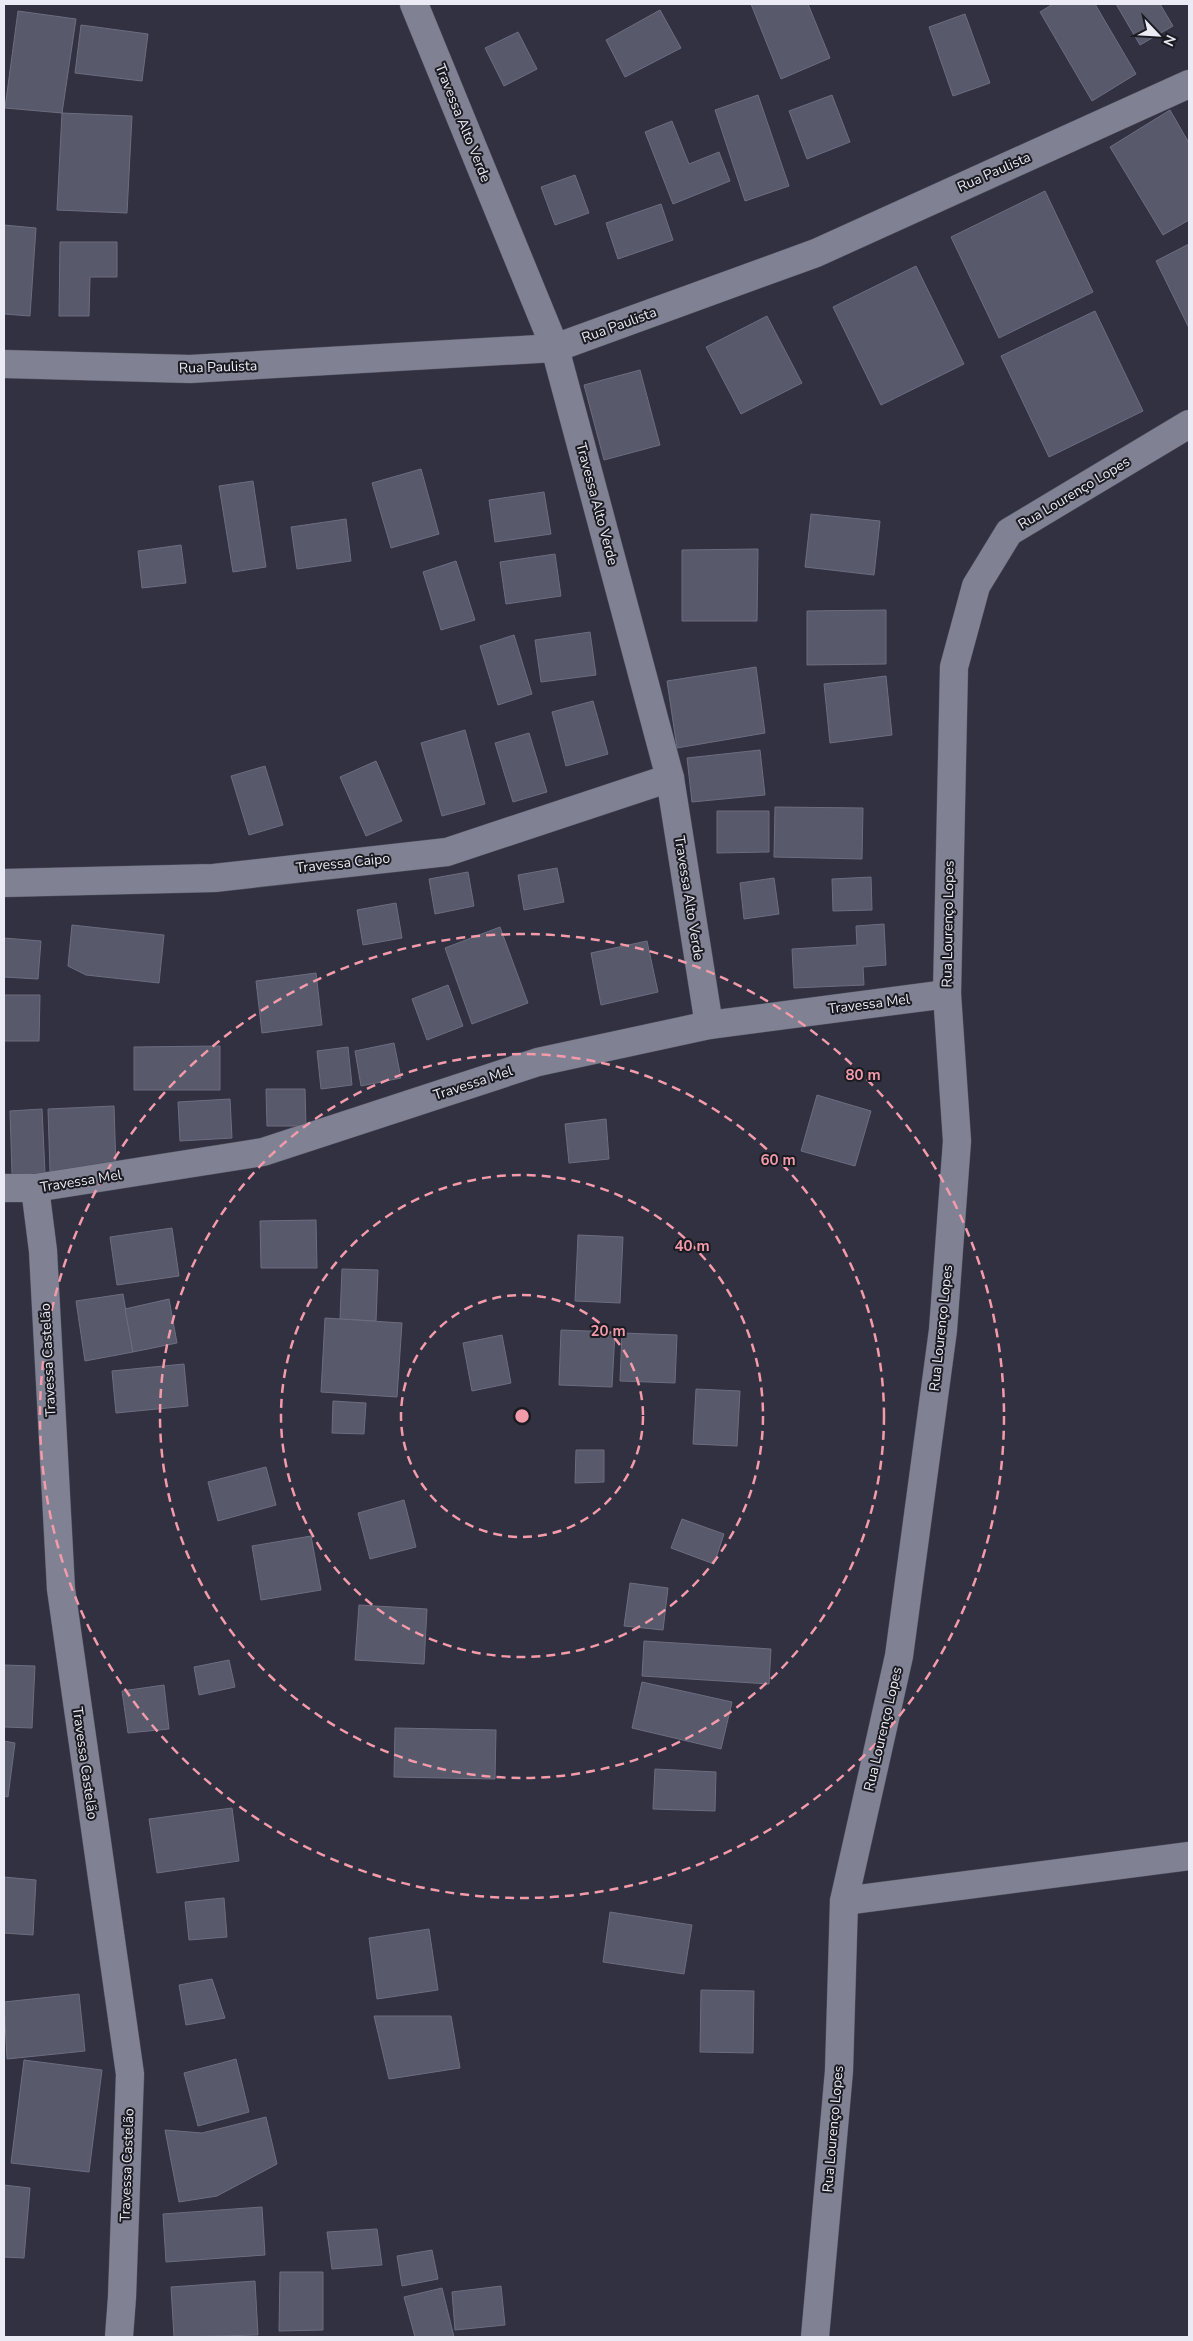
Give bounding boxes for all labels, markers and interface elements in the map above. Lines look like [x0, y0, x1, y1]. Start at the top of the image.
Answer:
north arrow [1133, 10, 1183, 60]
text: N [1159, 32, 1180, 49]
street label: Travessa Alto Verde [431, 61, 495, 185]
street label: Rua Paulista [954, 147, 1034, 197]
street label: Rua Paulista [579, 303, 659, 347]
street label: Rua Paulista [178, 356, 258, 378]
street label: Travessa Alto Verde [572, 441, 622, 567]
street label: Rua Lourenço Lopes [1015, 452, 1134, 534]
street label: Travessa Alto Verde [670, 834, 708, 962]
street label: Travessa Caipo [295, 849, 391, 877]
street label: Rua Lourenço Lopes [937, 860, 959, 988]
street label: Travessa Mel [827, 989, 912, 1018]
street label: Travessa Mel [431, 1061, 516, 1105]
text: 80 m [845, 1065, 881, 1085]
text: 60 m [760, 1150, 796, 1170]
street label: Travessa Mel [39, 1165, 124, 1197]
text: 40 m [674, 1236, 710, 1256]
street label: Rua Lourenço Lopes [925, 1264, 957, 1392]
street label: Travessa Castelão [36, 1303, 60, 1417]
text: 20 m [590, 1321, 626, 1341]
centre of rings [513, 1407, 531, 1425]
street label: Rua Lourenço Lopes [859, 1665, 907, 1793]
street label: Travessa Castelão [68, 1705, 102, 1821]
street label: Rua Lourenço Lopes [818, 2065, 848, 2193]
street label: Travessa Castelão [116, 2108, 138, 2222]

